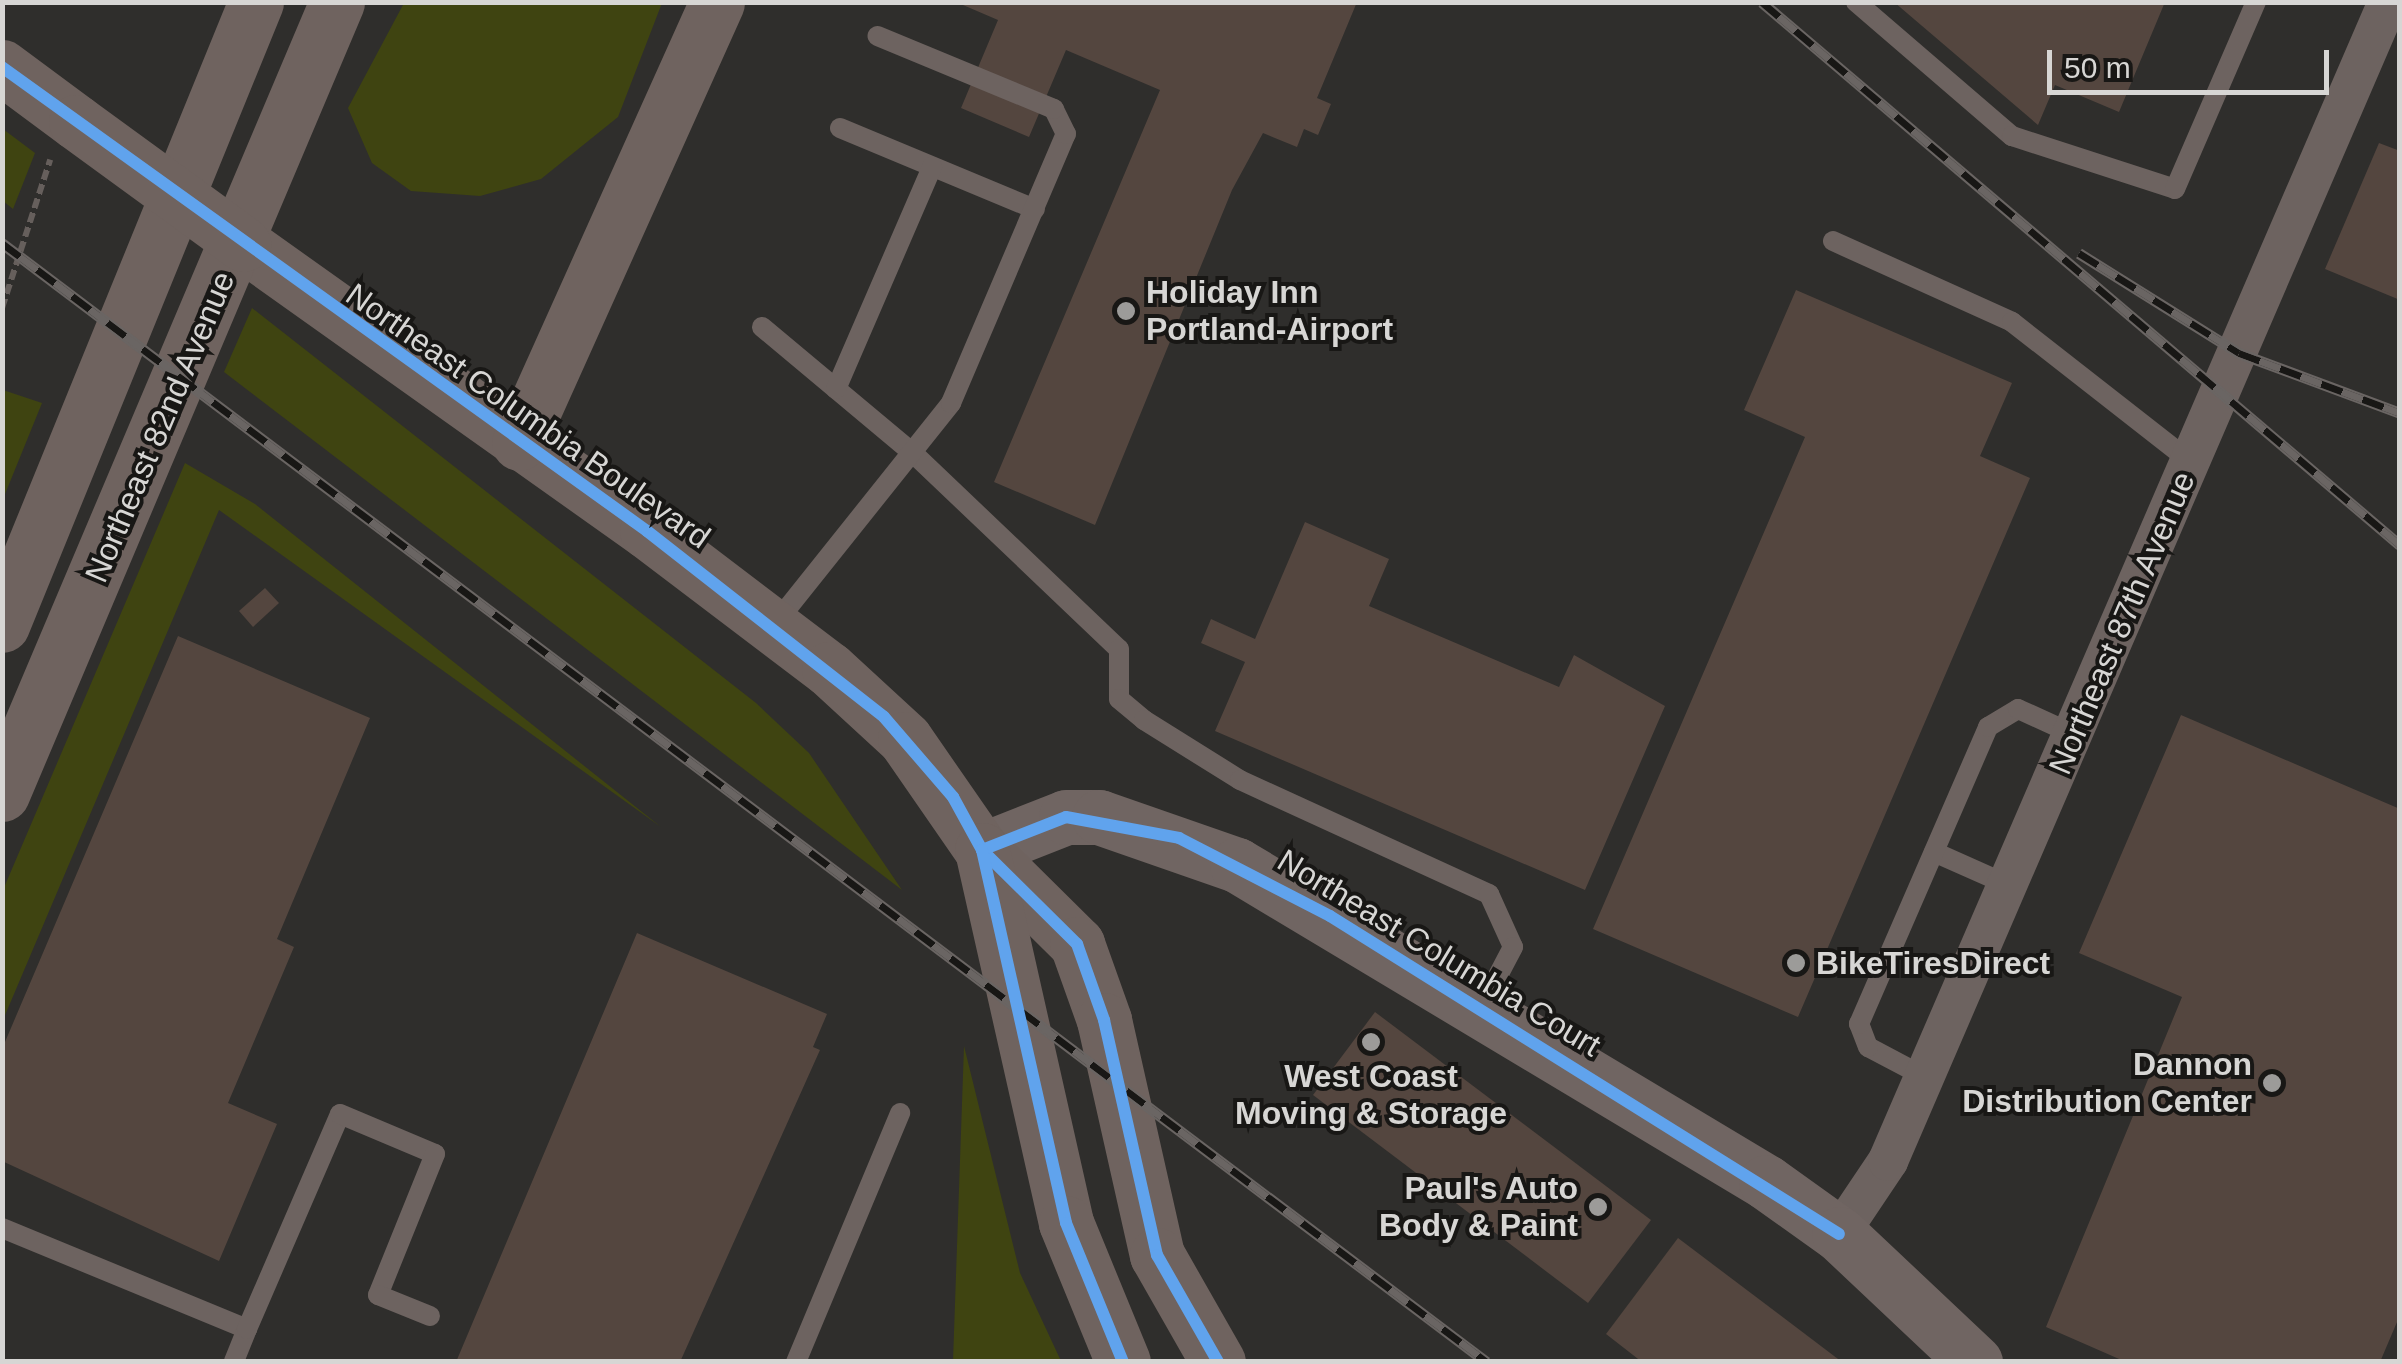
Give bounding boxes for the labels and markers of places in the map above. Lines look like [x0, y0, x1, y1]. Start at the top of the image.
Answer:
place label: Holiday Inn Portland-Airport [1146, 274, 1393, 349]
marker: Holiday Inn Portland-Airport [1115, 300, 1137, 322]
place label: BikeTiresDirect [1816, 944, 2050, 982]
marker: BikeTiresDirect [1785, 952, 1807, 974]
marker: West Coast Moving & Storage [1360, 1031, 1382, 1053]
place label: Dannon Distribution Center [1962, 1046, 2252, 1121]
place label: West Coast Moving & Storage [1235, 1058, 1507, 1133]
marker: Dannon Distribution Center [2261, 1072, 2283, 1094]
place label: Paul's Auto Body & Paint [1379, 1170, 1578, 1245]
marker: Paul's Auto Body & Paint [1587, 1196, 1609, 1218]

